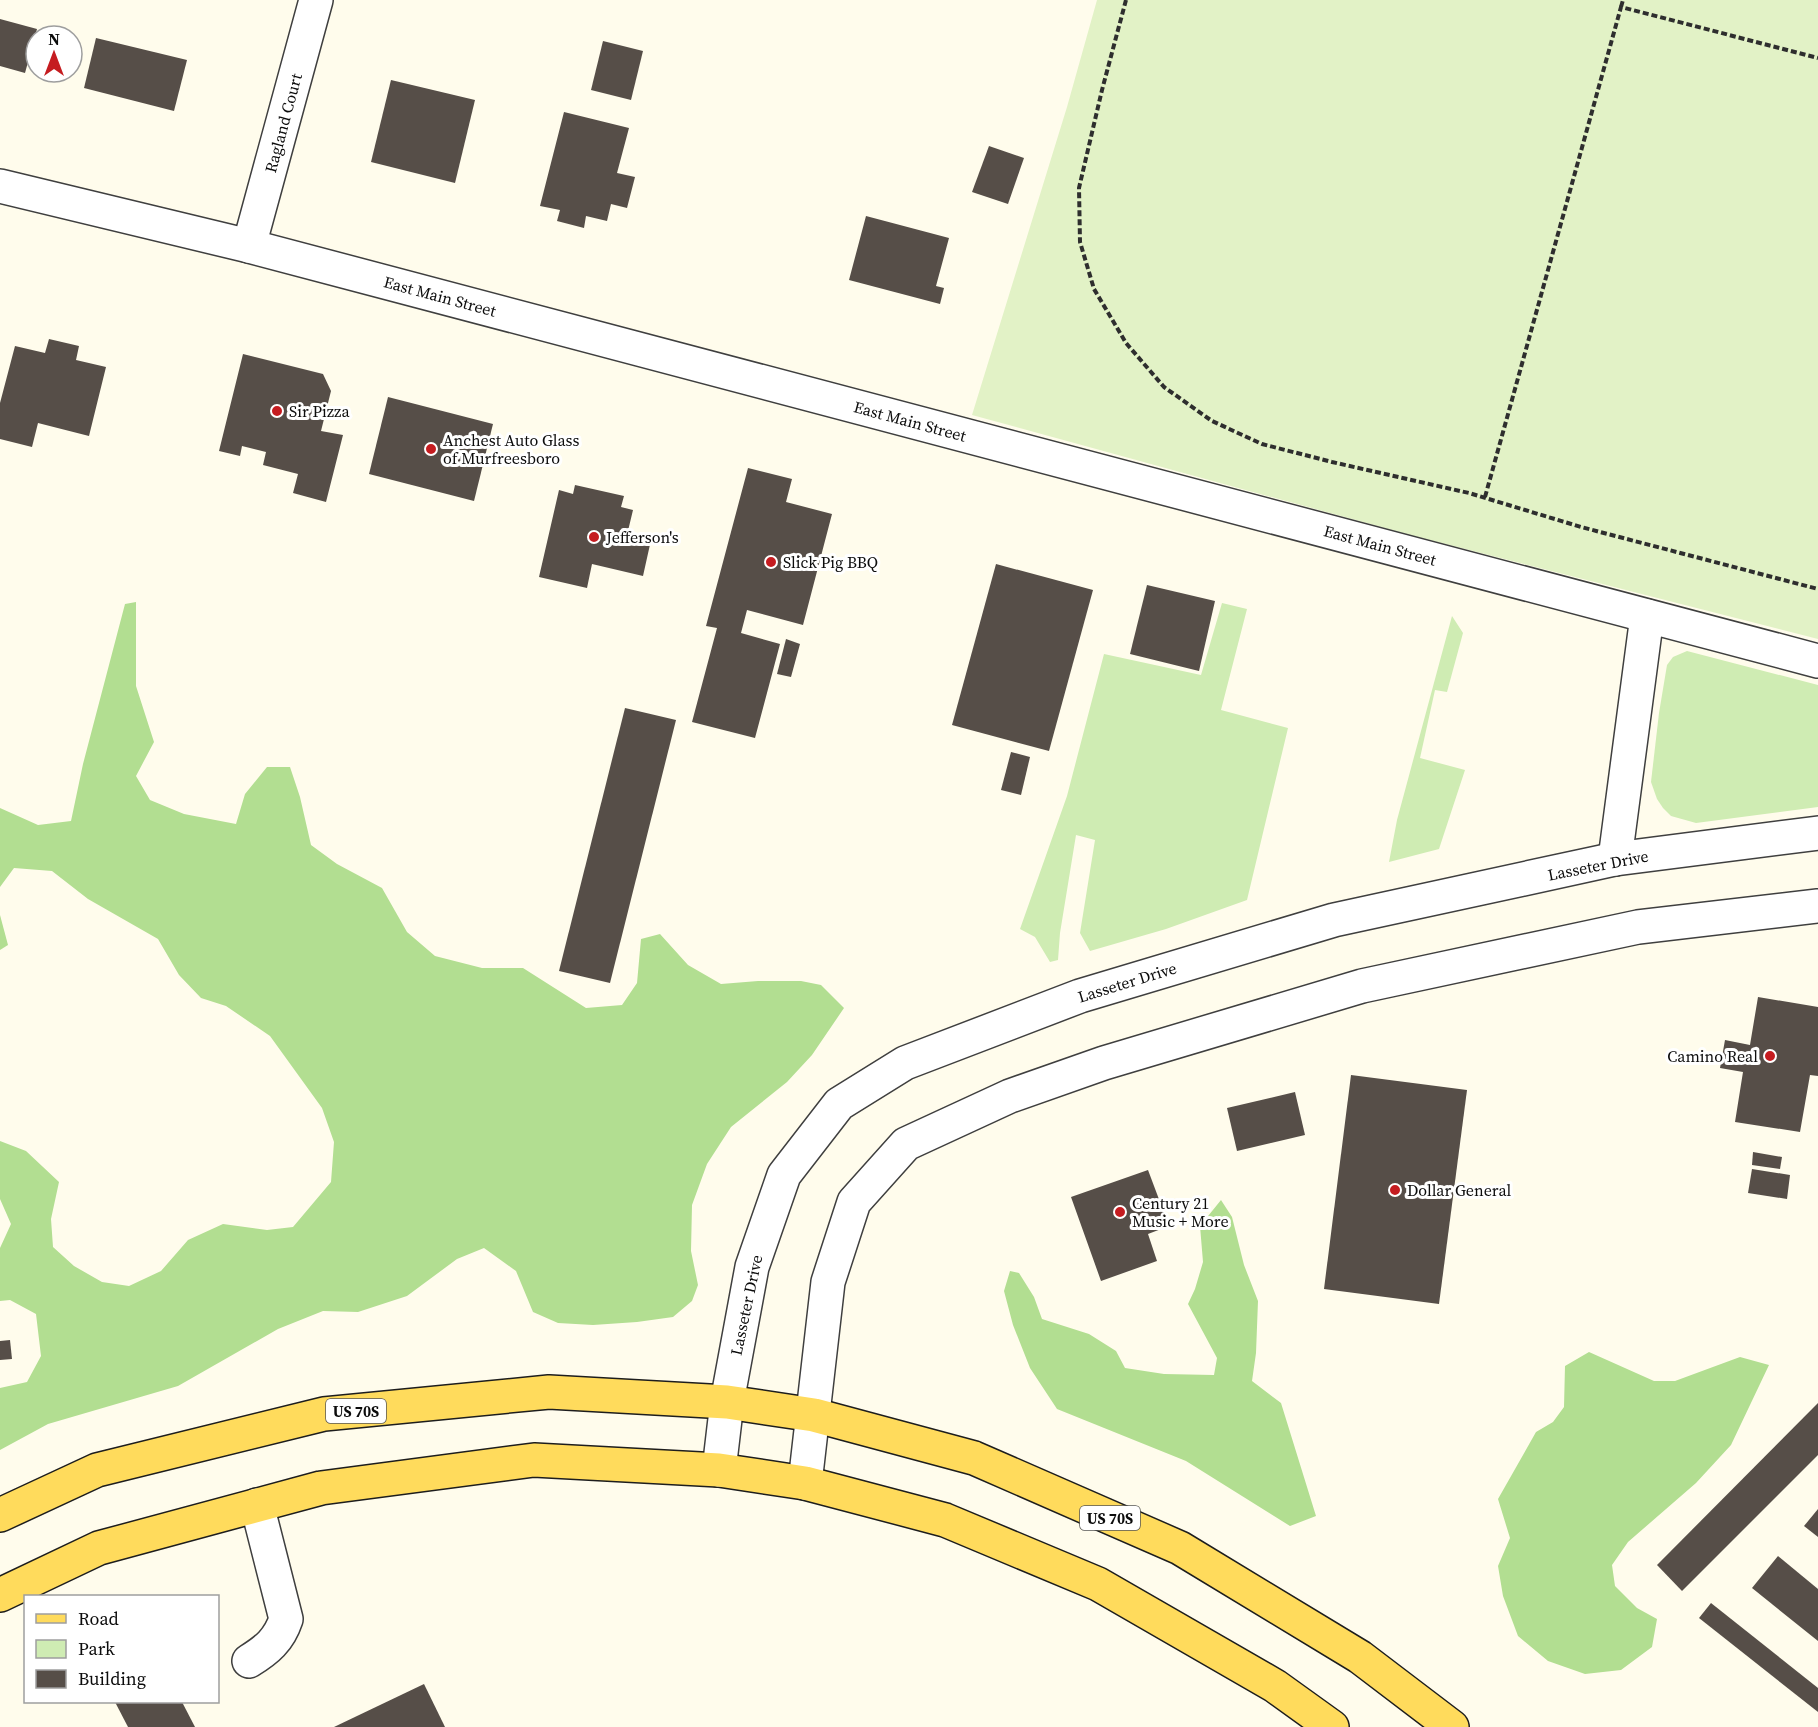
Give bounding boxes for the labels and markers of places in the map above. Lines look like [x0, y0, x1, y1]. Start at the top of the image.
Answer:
place label: Sir Pizza [289, 400, 350, 422]
marker: Sir Pizza [270, 404, 284, 418]
place label: Anchest Auto Glass of Murfreesboro [443, 429, 580, 469]
marker: Anchest Auto Glass of Murfreesboro [424, 442, 438, 456]
place label: Jefferson's [605, 526, 679, 548]
marker: Jefferson's [587, 530, 601, 544]
place label: Slick Pig BBQ [783, 551, 878, 573]
marker: Slick Pig BBQ [764, 555, 778, 569]
place label: Camino Real [1667, 1045, 1758, 1067]
marker: Camino Real [1763, 1049, 1777, 1063]
place label: Dollar General [1407, 1179, 1512, 1201]
marker: Dollar General [1388, 1183, 1402, 1197]
place label: Century 21 Music + More [1132, 1192, 1229, 1232]
marker: Century 21 Music + More [1113, 1205, 1127, 1219]

